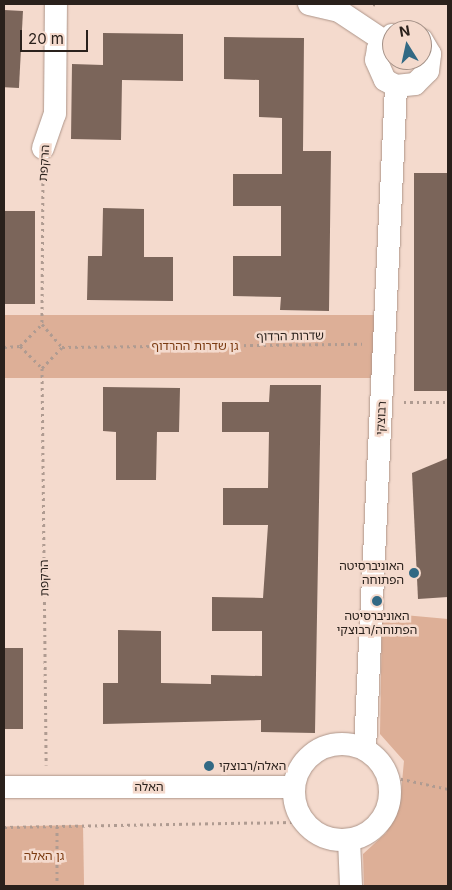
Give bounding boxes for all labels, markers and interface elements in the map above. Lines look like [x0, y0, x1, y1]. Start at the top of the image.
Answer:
scale bar [22, 20, 90, 52]
north arrow [382, 20, 432, 70]
text: N [398, 21, 411, 40]
text: 20 m [28, 29, 64, 48]
street label: הרקפת [36, 144, 52, 182]
street label: שדרות הרדוף [256, 328, 324, 344]
park label: גן שדרות ההרדוף [151, 339, 239, 353]
street label: רבוצקי [373, 401, 389, 435]
street label: הרקפת [36, 559, 52, 597]
place label: האוניברסיטה הפתוחה [339, 559, 404, 587]
marker: האוניברסיטה הפתוחה [408, 567, 420, 579]
marker: האוניברסיטה הפתוחה/רבוצקי [371, 595, 383, 607]
place label: האוניברסיטה הפתוחה/רבוצקי [337, 609, 417, 637]
place label: האלה/רבוצקי [219, 759, 286, 773]
marker: האלה/רבוצקי [203, 760, 215, 772]
street label: האלה [135, 780, 163, 794]
park label: גן האלה [24, 849, 64, 863]

